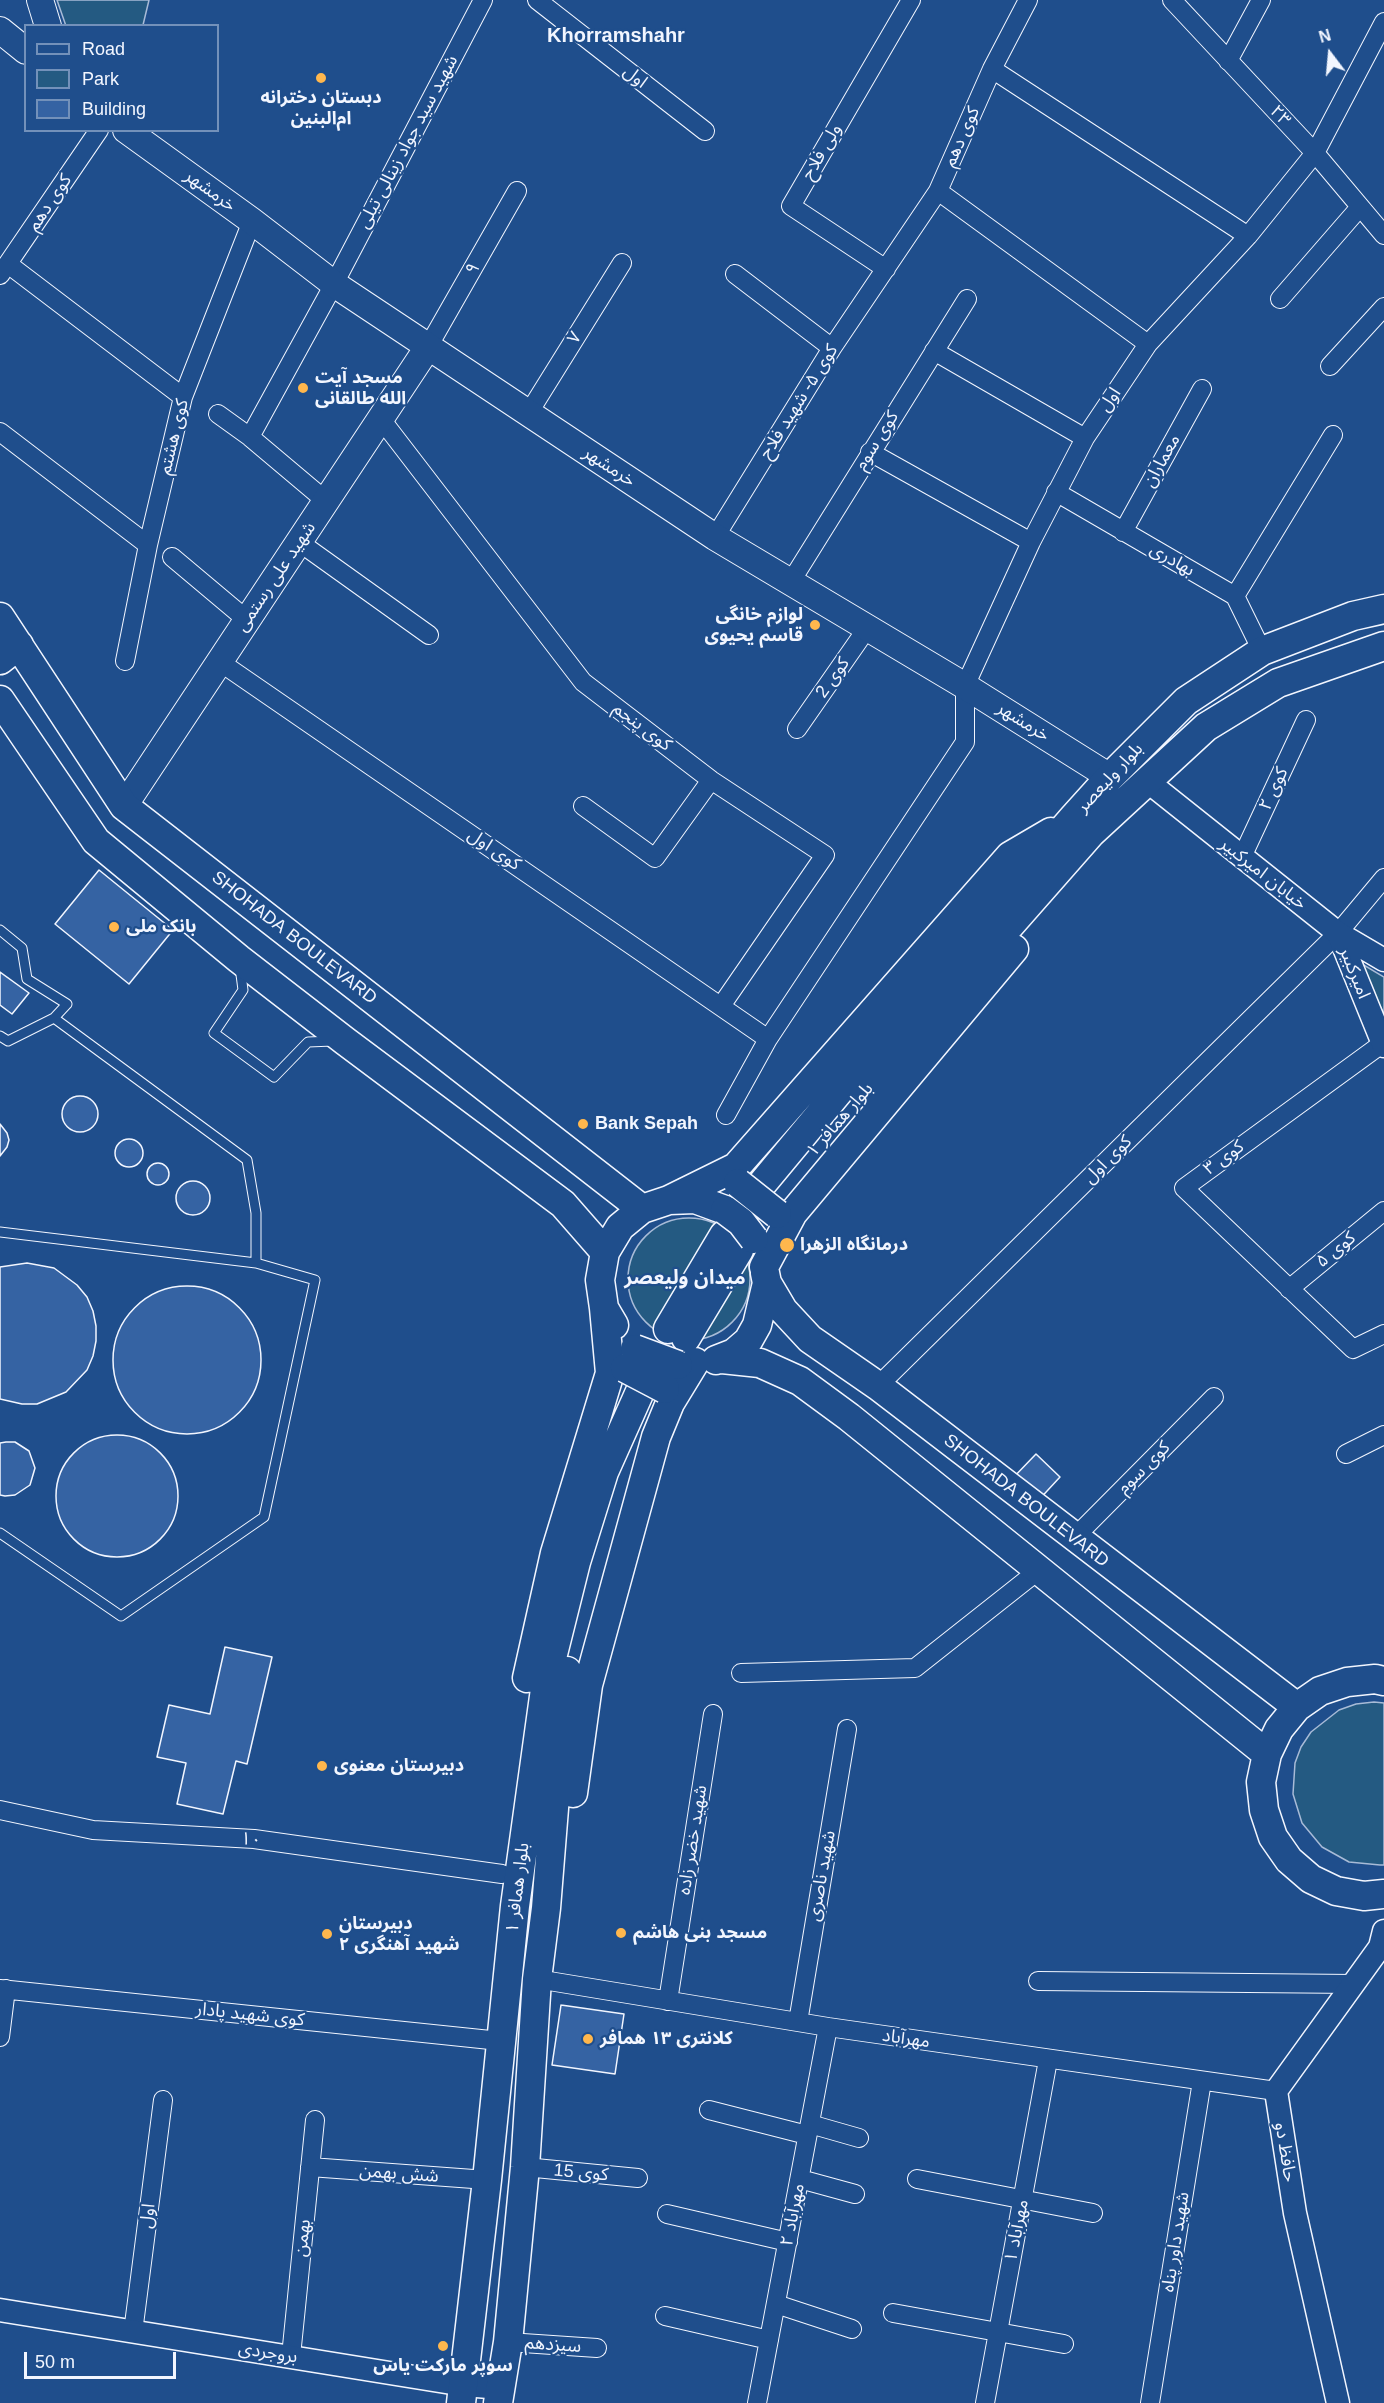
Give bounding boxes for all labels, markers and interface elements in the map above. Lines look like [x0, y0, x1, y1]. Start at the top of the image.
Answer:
legend [24, 24, 219, 132]
district label: Khorramshahr [547, 24, 685, 48]
north arrow [1300, 24, 1360, 84]
text: N [1317, 26, 1333, 46]
text: Road [82, 39, 125, 59]
street label: شهید سید جواد زینالی تیلی [353, 52, 463, 232]
street label: اول [619, 61, 651, 93]
text: Park [82, 69, 119, 89]
marker: دبستان دخترانه ام‌البنین [314, 71, 328, 85]
place label: دبستان دخترانه ام‌البنین [260, 87, 382, 130]
text: Building [82, 99, 146, 119]
street label: ۲۳ [1265, 101, 1295, 131]
street label: کوی دهم [939, 104, 985, 170]
street label: ولی فلاح [797, 120, 847, 184]
street label: خرمشهر [180, 165, 240, 217]
street label: کوی دهم [23, 171, 77, 235]
street label: ۹ [461, 259, 485, 279]
street label: ۷ [563, 328, 587, 348]
street label: کوی ۵- شهید فلاح [755, 341, 843, 463]
place label: مسجد آیت الله طالقانی [315, 367, 406, 410]
marker: مسجد آیت الله طالقانی [296, 381, 310, 395]
street label: اول [1094, 384, 1126, 416]
street label: کوی هشتم [154, 397, 194, 477]
street label: کوی سوم [850, 407, 904, 475]
street label: معماران [1139, 431, 1185, 491]
street label: خرمشهر [579, 442, 639, 492]
street label: شهید علی رستمی [231, 518, 321, 636]
street label: بهادری [1146, 539, 1198, 581]
place label: لوازم خانگی قاسم یحیوی [704, 604, 803, 646]
marker: لوازم خانگی قاسم یحیوی [808, 618, 822, 632]
street label: کوی 2 [811, 654, 855, 702]
street label: خرمشهر [993, 697, 1053, 747]
street label: کوی پنجم [608, 698, 676, 756]
street label: بلوار ولیعصر [1072, 739, 1148, 817]
street label: کوی ۲ [1255, 764, 1293, 814]
street label: کوی اول [463, 824, 525, 876]
street label: خیابان امیرکبیر [1215, 833, 1311, 915]
street label: SHOHADA BOULEVARD [207, 867, 381, 1009]
place label: بانک ملی [126, 916, 196, 938]
marker: بانک ملی [107, 920, 121, 934]
street label: امیرکبیر [1334, 944, 1374, 1002]
street label: بلوار همافر ۱ [802, 1079, 878, 1161]
place label: Bank Sepah [595, 1113, 698, 1135]
marker: Bank Sepah [576, 1117, 590, 1131]
street label: کوی اول [1079, 1131, 1137, 1189]
street label: کوی ۳ [1199, 1136, 1249, 1180]
street label: کوی ۵ [1312, 1227, 1360, 1273]
place label: درمانگاه الزهرا [800, 1234, 908, 1256]
marker: درمانگاه الزهرا [778, 1236, 796, 1254]
district label: میدان ولیعصر [624, 1266, 746, 1290]
street label: SHOHADA BOULEVARD [939, 1430, 1113, 1572]
street label: کوی سوم [1113, 1437, 1175, 1499]
place label: دبیرستان معنوی [334, 1755, 464, 1777]
marker: دبیرستان معنوی [315, 1759, 329, 1773]
street label: شهید خضر زاده [674, 1784, 712, 1896]
street label: ۱۰ [240, 1828, 262, 1852]
street label: شهید ناصری [803, 1829, 841, 1923]
street label: بلوار همافر ۱ [502, 1841, 534, 1935]
place label: دبیرستان شهید آهنگری ۲ [339, 1913, 460, 1956]
place label: مسجد بنی هاشم [633, 1922, 767, 1944]
marker: مسجد بنی هاشم [614, 1926, 628, 1940]
marker: دبیرستان شهید آهنگری ۲ [320, 1927, 334, 1941]
street label: کوی شهید پادار [195, 1999, 305, 2031]
street label: مهرآباد [881, 2025, 931, 2053]
place label: کلانتری ۱۳ همافر [600, 2028, 733, 2050]
marker: کلانتری ۱۳ همافر [581, 2032, 595, 2046]
street label: حافظ دو [1270, 2120, 1300, 2184]
street label: شش بهمن [359, 2160, 439, 2188]
street label: کوی 15 [553, 2160, 609, 2186]
street label: مهرآباد ۲ [776, 2182, 810, 2248]
street label: شهید داور پناه [1157, 2190, 1195, 2294]
street label: مهرآباد ۱ [1000, 2198, 1034, 2264]
street label: اول [136, 2202, 160, 2230]
street label: بهمن [290, 2218, 316, 2258]
street label: سیزدهم [524, 2332, 582, 2358]
street label: بروجردی [237, 2338, 299, 2368]
marker: سوپر مارکت یاس [436, 2339, 450, 2353]
scale bar [27, 2340, 178, 2378]
text: 50 m [35, 2352, 75, 2372]
place label: سوپر مارکت یاس [373, 2355, 513, 2377]

